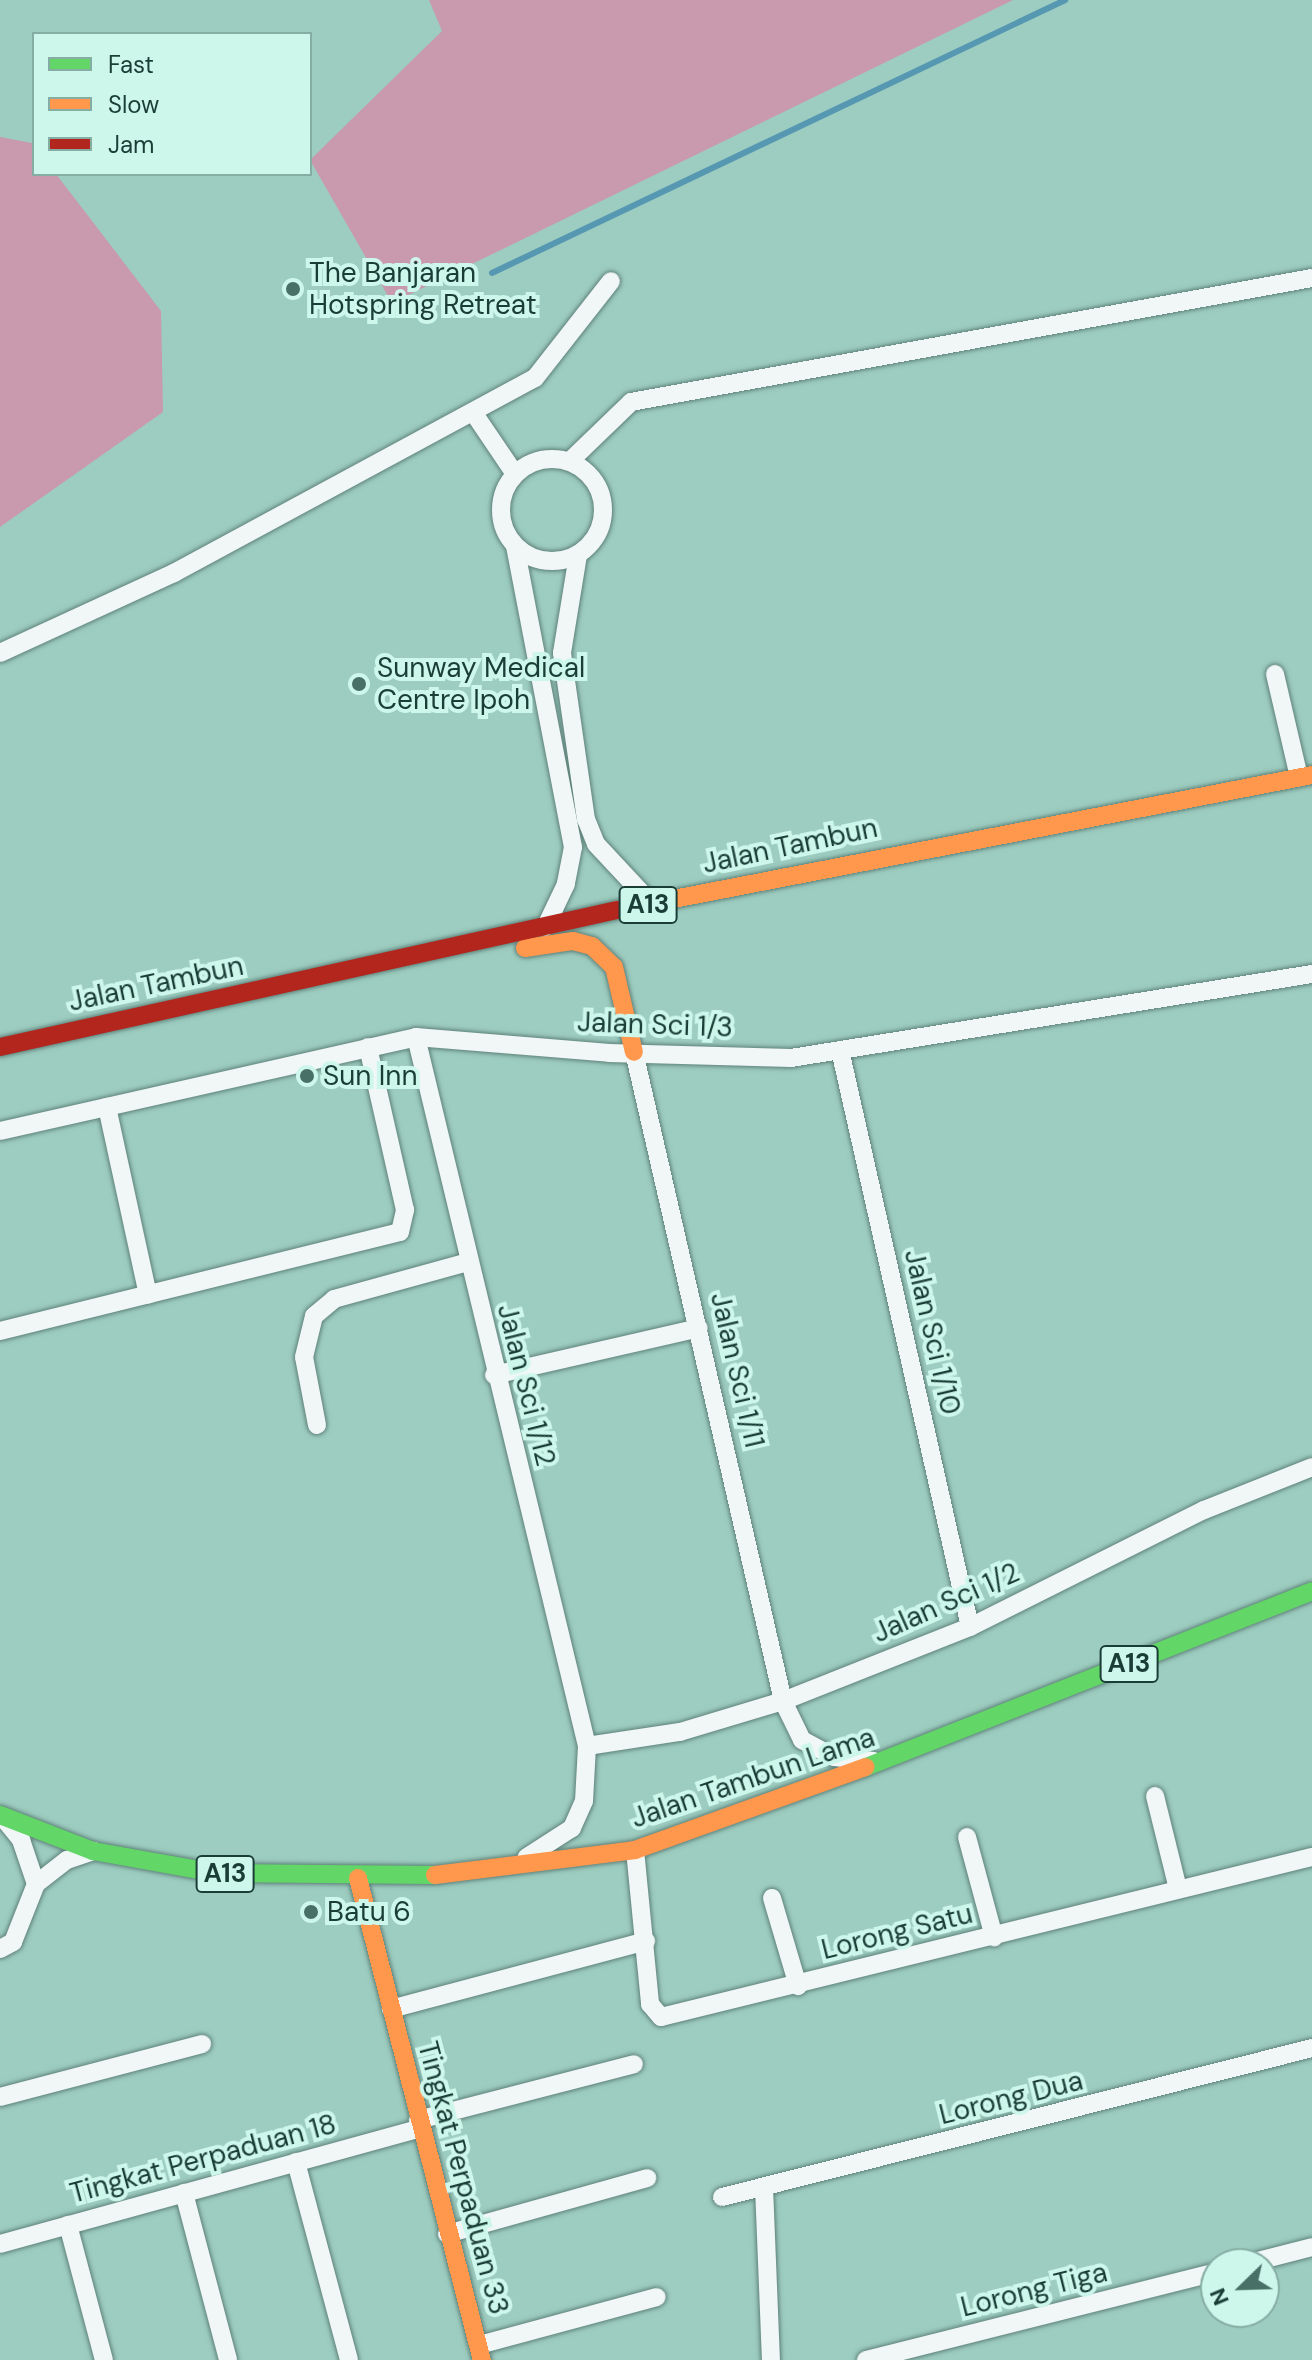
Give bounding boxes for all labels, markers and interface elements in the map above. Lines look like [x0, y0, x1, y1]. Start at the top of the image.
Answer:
legend [32, 32, 312, 176]
text: Fast [108, 49, 154, 80]
text: Slow [108, 89, 159, 120]
text: Jam [108, 129, 154, 160]
place label: The Banjaran Hotspring Retreat [309, 256, 537, 322]
marker: The Banjaran Hotspring Retreat [284, 280, 302, 298]
place label: Sunway Medical Centre Ipoh [377, 651, 585, 717]
marker: Sunway Medical Centre Ipoh [348, 673, 370, 695]
street label: Jalan Tambun [700, 811, 880, 881]
road number: A13 [618, 883, 678, 927]
street label: Jalan Tambun [66, 949, 246, 1019]
street label: Jalan Sci 1/3 [577, 1005, 733, 1045]
place label: Sun Inn [323, 1059, 417, 1093]
marker: Sun Inn [298, 1067, 316, 1085]
street label: Jalan Sci 1/10 [897, 1246, 967, 1418]
street label: Jalan Sci 1/11 [703, 1289, 771, 1451]
street label: Jalan Sci 1/12 [490, 1301, 562, 1469]
street label: Jalan Sci 1/2 [868, 1556, 1024, 1650]
road number: A13 [1099, 1642, 1159, 1686]
street label: Jalan Tambun Lama [627, 1721, 879, 1835]
road number: A13 [195, 1852, 255, 1896]
place label: Batu 6 [327, 1895, 411, 1929]
street label: Lorong Satu [818, 1897, 976, 1967]
marker: Batu 6 [302, 1903, 320, 1921]
street label: Tingkat Perpaduan 33 [410, 2038, 516, 2318]
street label: Lorong Dua [936, 2064, 1086, 2132]
street label: Tingkat Perpaduan 18 [66, 2107, 340, 2211]
north arrow [1200, 2248, 1280, 2328]
street label: Lorong Tiga [957, 2256, 1111, 2324]
text: N [1203, 2284, 1236, 2310]

